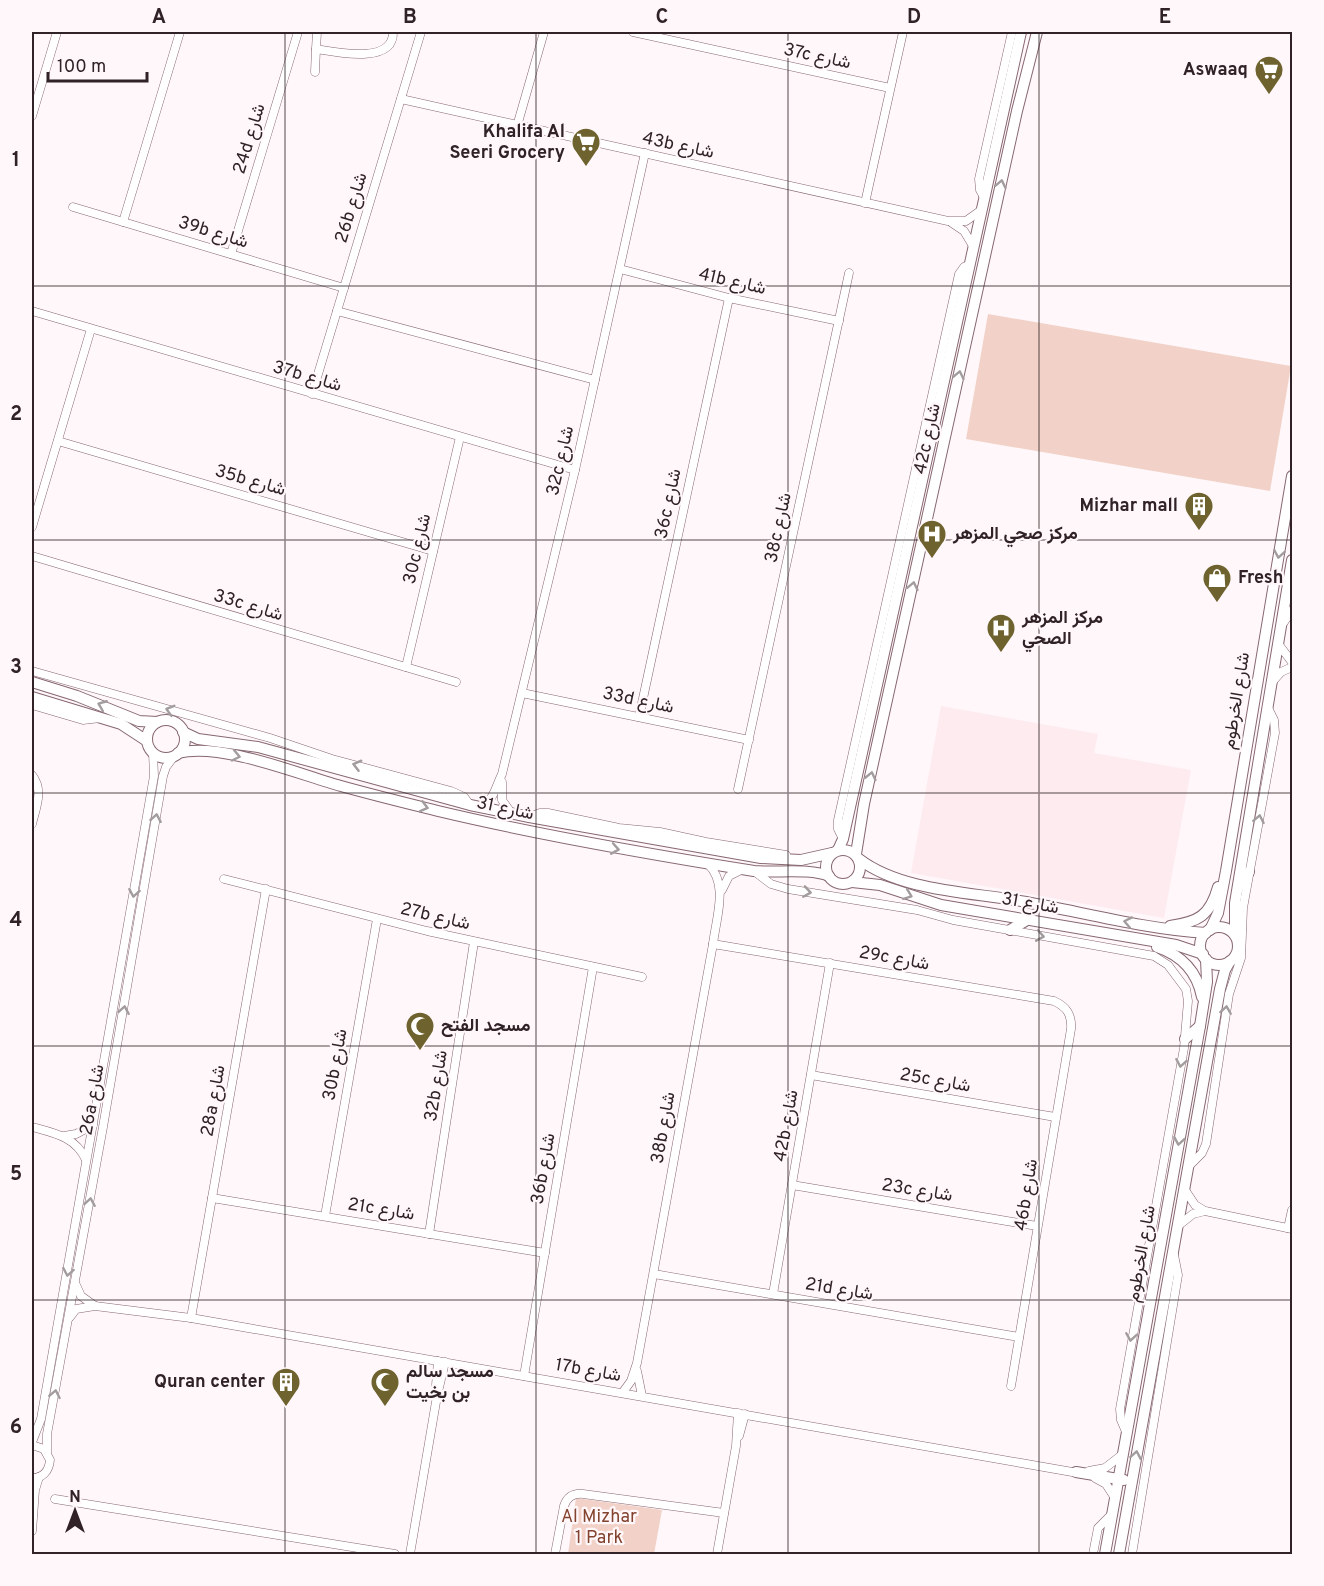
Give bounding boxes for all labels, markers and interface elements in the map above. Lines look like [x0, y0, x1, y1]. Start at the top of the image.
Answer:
text: A [152, 5, 166, 31]
text: B [403, 5, 417, 31]
text: C [656, 5, 668, 31]
text: D [907, 5, 921, 31]
text: E [1159, 5, 1171, 31]
street label: 37c شارع [781, 39, 853, 75]
scale bar [48, 45, 147, 83]
supermarket icon: Aswaaq [1253, 54, 1285, 96]
text: 100 m [57, 56, 106, 79]
place label: Aswaaq [1183, 59, 1248, 82]
street label: 24d شارع [228, 101, 272, 177]
place label: Khalifa Al Seeri Grocery [450, 121, 565, 165]
supermarket icon: Khalifa Al Seeri Grocery [570, 126, 602, 168]
street label: 43b شارع [640, 127, 716, 165]
text: 1 [12, 148, 20, 174]
street label: 26b شارع [330, 170, 374, 246]
one-way arrow [994, 180, 1007, 190]
street label: 39b شارع [175, 212, 251, 254]
street label: 41b شارع [696, 263, 768, 301]
street label: 37b شارع [270, 356, 344, 398]
one-way arrow [952, 370, 965, 380]
text: 2 [10, 402, 22, 428]
street label: 42c شارع [909, 402, 947, 476]
street label: 32c شارع [542, 424, 580, 498]
street label: 35b شارع [212, 460, 288, 502]
street label: 36c شارع [650, 467, 688, 541]
building icon: Mizhar mall [1183, 490, 1215, 532]
street label: 38c شارع [760, 491, 798, 565]
place label: Mizhar mall [1079, 495, 1178, 518]
street label: 30c شارع [399, 512, 437, 586]
hospital icon: مركز صحي المزهر [916, 518, 948, 560]
place label: مركز صحي المزهر [952, 523, 1078, 548]
one-way arrow [1273, 549, 1286, 559]
shop icon: Fresh [1201, 562, 1233, 604]
place label: Fresh [1238, 567, 1283, 590]
one-way arrow [906, 581, 919, 591]
street label: 33c شارع [211, 585, 285, 627]
place label: مركز المزهر الصحي [1021, 607, 1103, 653]
hospital icon: مركز المزهر الصحي [985, 612, 1017, 654]
street label: شارع الخرطوم [1218, 651, 1256, 751]
text: 3 [10, 655, 22, 681]
street label: 33d شارع [600, 682, 676, 720]
one-way arrow [97, 700, 108, 712]
one-way arrow [165, 705, 176, 717]
one-way arrow [231, 749, 241, 762]
one-way arrow [352, 760, 362, 773]
one-way arrow [863, 771, 876, 781]
street label: شارع 31 [474, 792, 536, 826]
one-way arrow [419, 800, 429, 813]
one-way arrow [150, 813, 162, 823]
one-way arrow [1252, 815, 1265, 825]
one-way arrow [610, 842, 619, 854]
one-way arrow [803, 886, 812, 898]
one-way arrow [128, 888, 141, 898]
one-way arrow [903, 888, 913, 901]
street label: شارع 31 [999, 888, 1061, 920]
street label: 27b شارع [398, 898, 472, 936]
text: 4 [10, 908, 22, 934]
one-way arrow [1123, 916, 1133, 929]
one-way arrow [1035, 929, 1045, 942]
street label: 29c شارع [857, 941, 931, 977]
one-way arrow [117, 1006, 129, 1015]
one-way arrow [1219, 1006, 1232, 1016]
mosque icon: مسجد الفتح [404, 1010, 436, 1052]
place label: مسجد الفتح [441, 1015, 531, 1038]
street label: 30b شارع [318, 1027, 354, 1103]
street label: 32b شارع [420, 1049, 454, 1123]
one-way arrow [1175, 1058, 1188, 1068]
street label: 26a شارع [75, 1063, 111, 1137]
street label: 25c شارع [898, 1063, 972, 1099]
street label: 28a شارع [196, 1064, 232, 1138]
street label: 42b شارع [769, 1088, 805, 1164]
street label: 38b شارع [646, 1090, 682, 1166]
street label: 36b شارع [526, 1131, 562, 1207]
one-way arrow [1174, 1136, 1186, 1145]
street label: 46b شارع [1010, 1157, 1044, 1233]
text: 5 [10, 1162, 22, 1188]
street label: 23c شارع [880, 1174, 954, 1208]
street label: 21c شارع [346, 1193, 416, 1227]
one-way arrow [83, 1198, 96, 1208]
street label: شارع الخرطوم [1122, 1204, 1162, 1304]
one-way arrow [62, 1267, 74, 1276]
street label: 21d شارع [803, 1273, 875, 1307]
one-way arrow [1126, 1333, 1138, 1342]
street label: 17b شارع [553, 1354, 623, 1388]
place label: مسجد سالم بن بخيت [406, 1361, 494, 1405]
building icon: Quran center [270, 1366, 302, 1408]
mosque icon: مسجد سالم بن بخيت [369, 1366, 401, 1408]
place label: Quran center [154, 1371, 265, 1394]
one-way arrow [48, 1389, 61, 1399]
text: 6 [10, 1415, 22, 1441]
one-way arrow [1129, 1451, 1142, 1461]
north arrow [45, 1481, 105, 1541]
text: N [69, 1488, 81, 1508]
park label: Al Mizhar 1 Park [561, 1506, 637, 1550]

